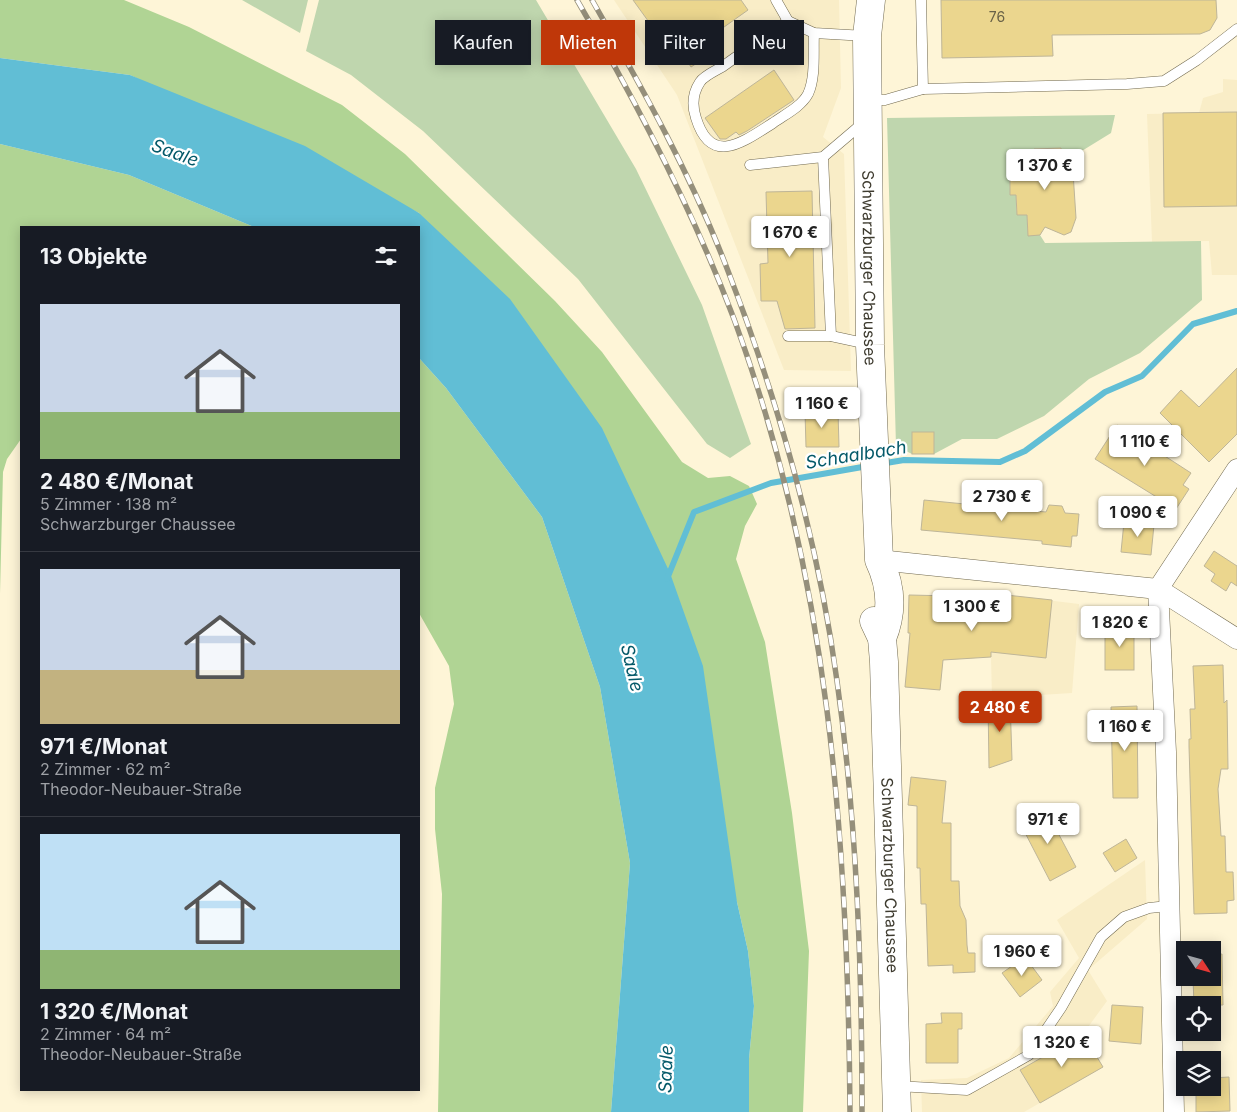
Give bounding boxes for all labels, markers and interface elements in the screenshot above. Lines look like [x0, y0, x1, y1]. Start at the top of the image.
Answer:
house number: 76 [989, 8, 1005, 25]
chip: Kaufen [435, 20, 531, 65]
chip: Mieten [541, 20, 635, 65]
chip: Filter [645, 20, 724, 65]
chip: Neu [734, 20, 804, 65]
water label: Saale [149, 134, 201, 171]
pin: 1 370 € [999, 148, 1091, 191]
text: 1 370 € [1017, 155, 1073, 175]
street label: Schwarzburger Chaussee [858, 170, 881, 366]
pin: 1 670 € [744, 216, 836, 258]
text: 1 670 € [762, 222, 818, 242]
icon: filters [372, 242, 400, 270]
text: 13 Objekte [40, 244, 147, 269]
icon: home [175, 336, 265, 426]
pin: 1 160 € [776, 386, 868, 429]
text: 1 160 € [795, 393, 849, 413]
pin: 1 110 € [1099, 424, 1191, 467]
text: 1 110 € [1120, 431, 1170, 451]
water label: Schaalbach [804, 436, 908, 473]
text: 2 480 €/Monat [40, 469, 193, 494]
pin: 2 730 € [956, 480, 1048, 522]
text: 2 730 € [973, 486, 1031, 506]
text: 5 Zimmer · 138 m² [40, 494, 177, 514]
pin: 1 090 € [1092, 496, 1184, 538]
text: 1 090 € [1109, 502, 1167, 522]
text: Schwarzburger Chaussee [40, 514, 236, 534]
pin: 1 300 € [926, 590, 1018, 632]
text: 1 300 € [943, 596, 1001, 616]
icon: home [175, 602, 265, 692]
pin: 1 820 € [1074, 606, 1166, 648]
text: 1 820 € [1092, 612, 1148, 632]
water label: Saale [617, 642, 648, 694]
pin: 2 480 € [954, 690, 1046, 733]
text: 2 480 € [970, 697, 1030, 717]
pin: 1 160 € [1079, 710, 1171, 752]
text: 1 160 € [1098, 716, 1152, 736]
text: 971 €/Monat [40, 734, 167, 759]
text: 2 Zimmer · 62 m² [40, 759, 170, 779]
street label: Schwarzburger Chaussee [877, 777, 903, 973]
text: Theodor-Neubauer-Straße [40, 779, 242, 799]
pin: 971 € [1013, 802, 1083, 845]
text: 971 € [1027, 809, 1069, 829]
icon: home [175, 867, 265, 957]
pin: 1 960 € [976, 934, 1068, 977]
text: 1 960 € [994, 941, 1051, 961]
north arrow [1176, 941, 1221, 986]
map controls [1176, 941, 1221, 1096]
button: locate [1176, 996, 1221, 1041]
text: 1 320 €/Monat [40, 999, 188, 1024]
text: 2 Zimmer · 64 m² [40, 1024, 171, 1044]
pin: 1 320 € [1016, 1026, 1108, 1068]
text: 1 320 € [1034, 1032, 1090, 1052]
text: Theodor-Neubauer-Straße [40, 1044, 242, 1064]
water label: Saale [654, 1044, 677, 1094]
button: layers [1176, 1051, 1221, 1096]

